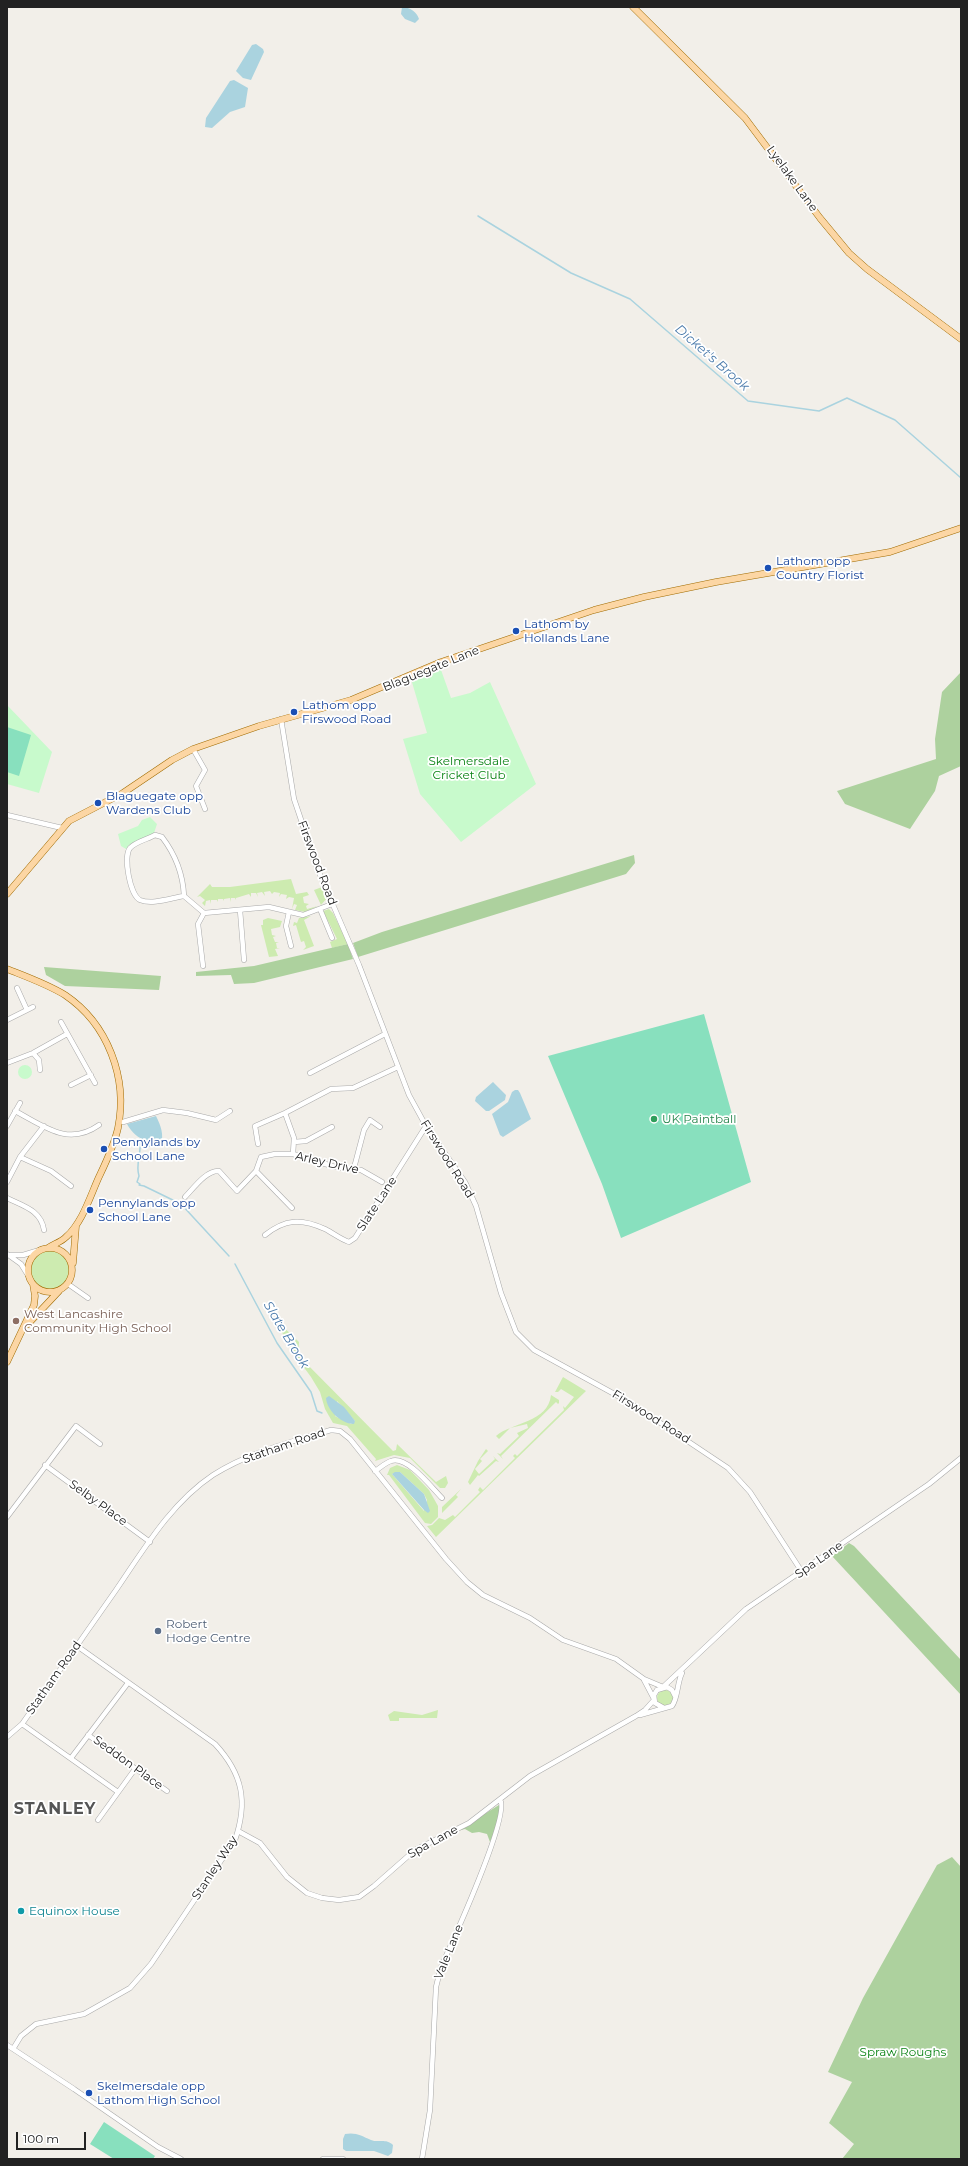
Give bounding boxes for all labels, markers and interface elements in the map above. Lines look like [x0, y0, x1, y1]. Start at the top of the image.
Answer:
street label: Lyelake Lane [763, 143, 821, 215]
water label: Dicket's Brook [672, 322, 752, 394]
place label: Lathom opp Country Florist [776, 554, 864, 582]
marker: Lathom opp Country Florist [763, 563, 773, 573]
place label: Lathom by Hollands Lane [524, 617, 610, 645]
marker: Lathom by Hollands Lane [511, 626, 521, 636]
street label: Blaguegate Lane [381, 643, 481, 695]
place label: Lathom opp Firswood Road [302, 698, 391, 726]
marker: Lathom opp Firswood Road [289, 707, 299, 717]
park label: Skelmersdale Cricket Club [428, 754, 510, 782]
place label: Blaguegate opp Wardens Club [106, 789, 203, 817]
marker: Blaguegate opp Wardens Club [93, 798, 103, 808]
street label: Firswood Road [294, 819, 340, 907]
place label: UK Paintball [662, 1112, 737, 1126]
marker: UK Paintball [649, 1114, 659, 1124]
street label: Firswood Road [417, 1117, 477, 1201]
place label: Pennylands by School Lane [112, 1135, 200, 1163]
marker: Pennylands by School Lane [99, 1144, 109, 1154]
street label: Arley Drive [294, 1149, 360, 1177]
street label: Slate Lane [354, 1174, 400, 1234]
place label: Pennylands opp School Lane [98, 1196, 196, 1224]
marker: Pennylands opp School Lane [85, 1205, 95, 1215]
water label: Slate Brook [260, 1299, 312, 1371]
place label: West Lancashire Community High School [24, 1307, 172, 1335]
marker: West Lancashire Community High School [11, 1316, 21, 1326]
street label: Firswood Road [609, 1387, 693, 1447]
street label: Statham Road [241, 1425, 327, 1467]
street label: Selby Place [66, 1477, 130, 1529]
street label: Spa Lane [792, 1538, 846, 1582]
place label: Robert Hodge Centre [166, 1617, 250, 1645]
marker: Robert Hodge Centre [153, 1626, 163, 1636]
street label: Statham Road [23, 1638, 85, 1718]
street label: Seddon Place [90, 1733, 166, 1793]
district label: STANLEY [14, 1799, 96, 1819]
street label: Spa Lane [405, 1822, 461, 1862]
street label: Stanley Way [189, 1833, 241, 1903]
place label: Equinox House [29, 1904, 120, 1918]
marker: Equinox House [16, 1906, 26, 1916]
street label: Vale Lane [431, 1922, 467, 1982]
park label: Spraw Roughs [860, 2045, 946, 2059]
place label: Skelmersdale opp Lathom High School [97, 2079, 220, 2107]
marker: Skelmersdale opp Lathom High School [84, 2088, 94, 2098]
scale bar [18, 2124, 88, 2150]
text: 100 m [23, 2131, 59, 2146]

